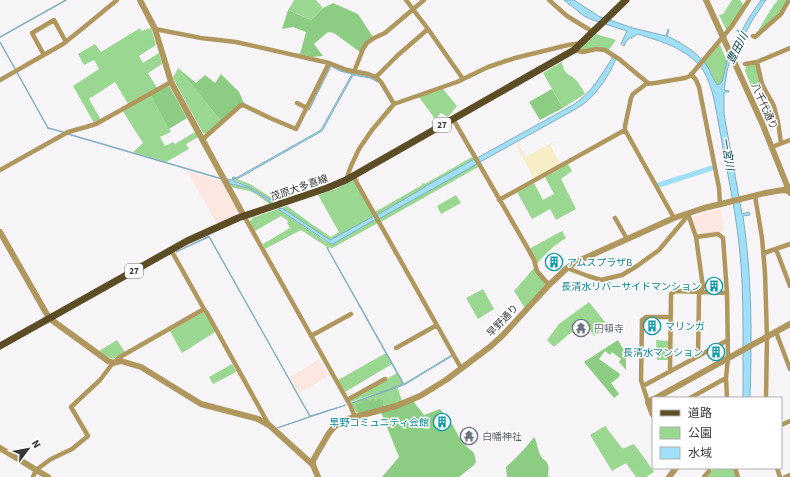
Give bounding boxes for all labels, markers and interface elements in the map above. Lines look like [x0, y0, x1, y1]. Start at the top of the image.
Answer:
water label: 豊田川 [723, 29, 752, 66]
street label: 八千代通り [748, 81, 781, 132]
road number: 27 [433, 118, 451, 132]
water label: 一宮川 [718, 137, 738, 173]
street label: 茂原大多喜線 [269, 172, 330, 204]
building icon: アムスプラザB [544, 252, 564, 272]
place label: アムスプラザB [567, 256, 632, 270]
road number: 27 [125, 264, 143, 278]
building icon: 長清水リバーサイドマンション [704, 276, 724, 296]
place label: 長清水リバーサイドマンション [561, 280, 701, 294]
street label: 早野通り [484, 301, 522, 340]
building icon: マリンガ [642, 316, 662, 336]
temple icon: 円頓寺 [571, 318, 591, 338]
place label: マリンガ [665, 320, 705, 334]
place label: 円頓寺 [594, 322, 624, 336]
building icon: 長清水マンション [706, 342, 726, 362]
place label: 長清水マンション [623, 346, 703, 360]
legend [652, 397, 782, 469]
text: 道路 [688, 405, 712, 422]
building icon: 早野コミュニティ会館 [432, 412, 452, 432]
place label: 早野コミュニティ会館 [330, 416, 429, 430]
text: 公園 [688, 425, 712, 442]
temple icon: 白幡神社 [459, 426, 479, 446]
north arrow [8, 429, 48, 469]
place label: 白幡神社 [482, 430, 522, 444]
text: N [28, 437, 44, 451]
text: 水域 [688, 445, 712, 462]

